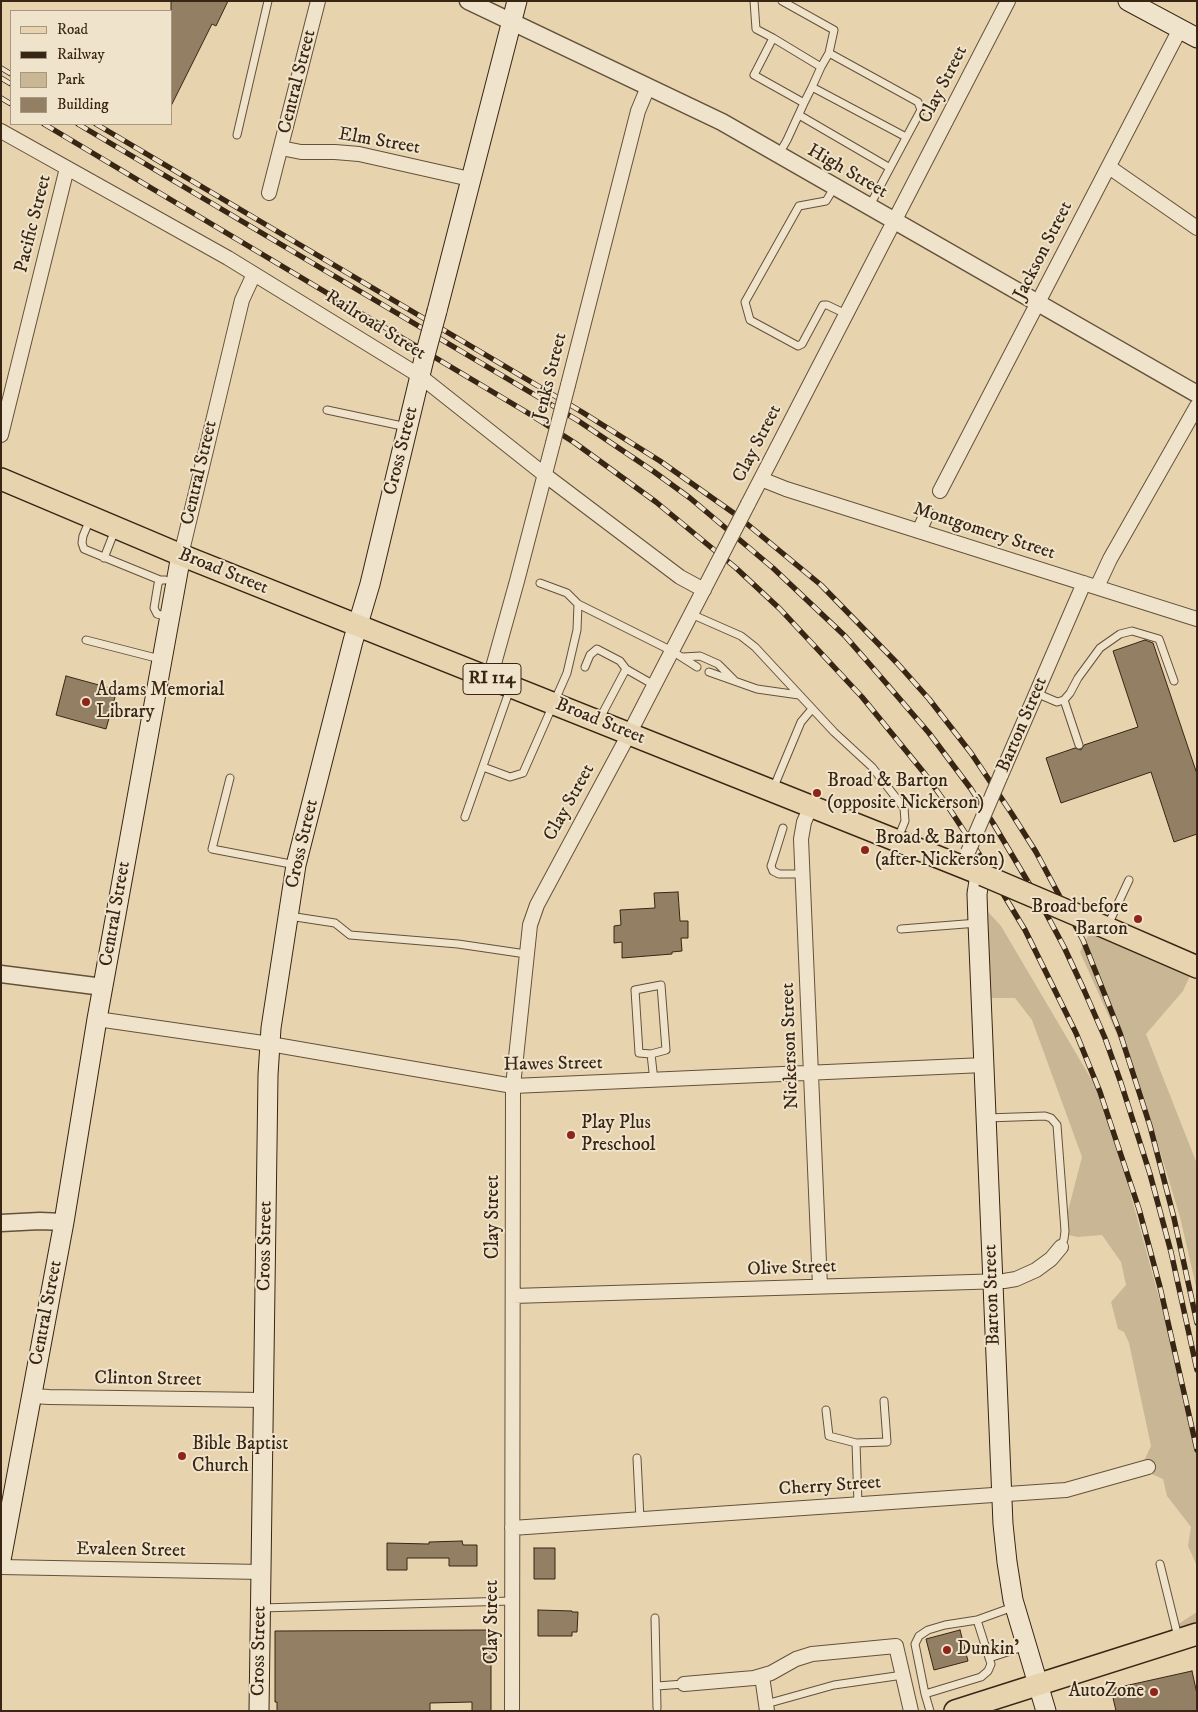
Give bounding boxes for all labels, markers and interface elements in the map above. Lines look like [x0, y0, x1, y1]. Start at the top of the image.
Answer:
legend [10, 10, 172, 125]
text: Road [57, 20, 88, 39]
street label: Central Street [274, 28, 322, 136]
street label: Clay Street [915, 42, 973, 128]
text: Railway [57, 45, 105, 64]
text: Park [57, 70, 85, 89]
text: Building [57, 95, 109, 114]
street label: Elm Street [336, 124, 422, 160]
street label: High Street [803, 140, 891, 204]
street label: Pacific Street [11, 173, 57, 275]
street label: Jackson Street [1009, 198, 1079, 304]
street label: Railroad Street [321, 286, 429, 366]
street label: Jenks Street [529, 331, 573, 423]
street label: Clay Street [729, 401, 787, 487]
street label: Cross Street [380, 404, 424, 498]
street label: Central Street [177, 419, 223, 527]
street label: Montgomery Street [910, 498, 1058, 566]
street label: Broad Street [175, 544, 271, 600]
road number: RI 114 [463, 664, 521, 694]
street label: Barton Street [993, 674, 1053, 776]
place label: Adams Memorial Library [96, 680, 224, 724]
street label: Broad Street [552, 694, 648, 750]
marker: Adams Memorial Library [80, 696, 92, 708]
street label: Clay Street [540, 761, 600, 845]
place label: Broad & Barton (opposite Nickerson) [827, 771, 984, 815]
marker: Broad & Barton (opposite Nickerson) [811, 787, 823, 799]
street label: Cross Street [282, 797, 324, 891]
place label: Broad & Barton (after Nickerson) [875, 828, 1005, 872]
marker: Broad & Barton (after Nickerson) [859, 844, 871, 856]
street label: Central Street [96, 860, 136, 968]
place label: Broad before Barton [1031, 897, 1128, 941]
marker: Broad before Barton [1132, 913, 1144, 925]
street label: Nickerson Street [777, 982, 805, 1110]
street label: Hawes Street [503, 1053, 603, 1077]
place label: Play Plus Preschool [581, 1113, 656, 1157]
marker: Play Plus Preschool [565, 1129, 577, 1141]
street label: Clay Street [483, 1175, 505, 1259]
street label: Cross Street [254, 1201, 278, 1291]
street label: Barton Street [980, 1244, 1006, 1346]
street label: Olive Street [747, 1256, 837, 1282]
street label: Central Street [26, 1259, 68, 1367]
street label: Clinton Street [94, 1368, 202, 1392]
place label: Bible Baptist Church [192, 1434, 288, 1478]
marker: Bible Baptist Church [176, 1450, 188, 1462]
street label: Cherry Street [778, 1472, 882, 1502]
street label: Evaleen Street [76, 1539, 186, 1563]
street label: Clay Street [482, 1580, 504, 1664]
street label: Cross Street [248, 1606, 272, 1696]
place label: Dunkin' [957, 1639, 1019, 1661]
marker: Dunkin' [941, 1644, 953, 1656]
place label: AutoZone [1068, 1681, 1144, 1703]
marker: AutoZone [1148, 1686, 1160, 1698]

